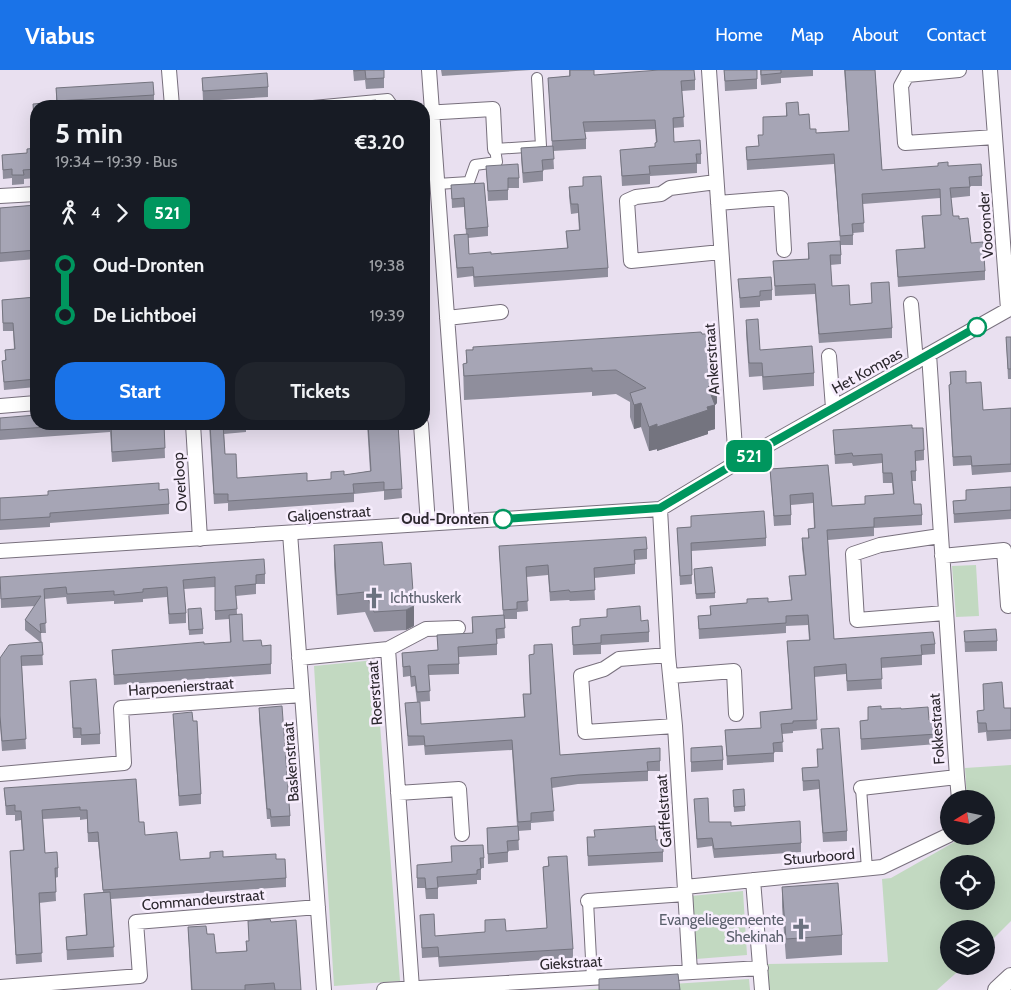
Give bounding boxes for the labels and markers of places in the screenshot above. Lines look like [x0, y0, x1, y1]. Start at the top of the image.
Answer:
unlabelled marker [967, 317, 987, 337]
marker: Oud-Dronten [493, 509, 513, 529]
place label: Oud-Dronten [401, 510, 489, 528]
church icon: Ichthuskerk [361, 585, 387, 611]
place label: Ichthuskerk [390, 589, 461, 607]
place label: Evangeliegemeente Shekinah [659, 911, 784, 946]
church icon: Evangeliegemeente Shekinah [788, 916, 814, 942]

